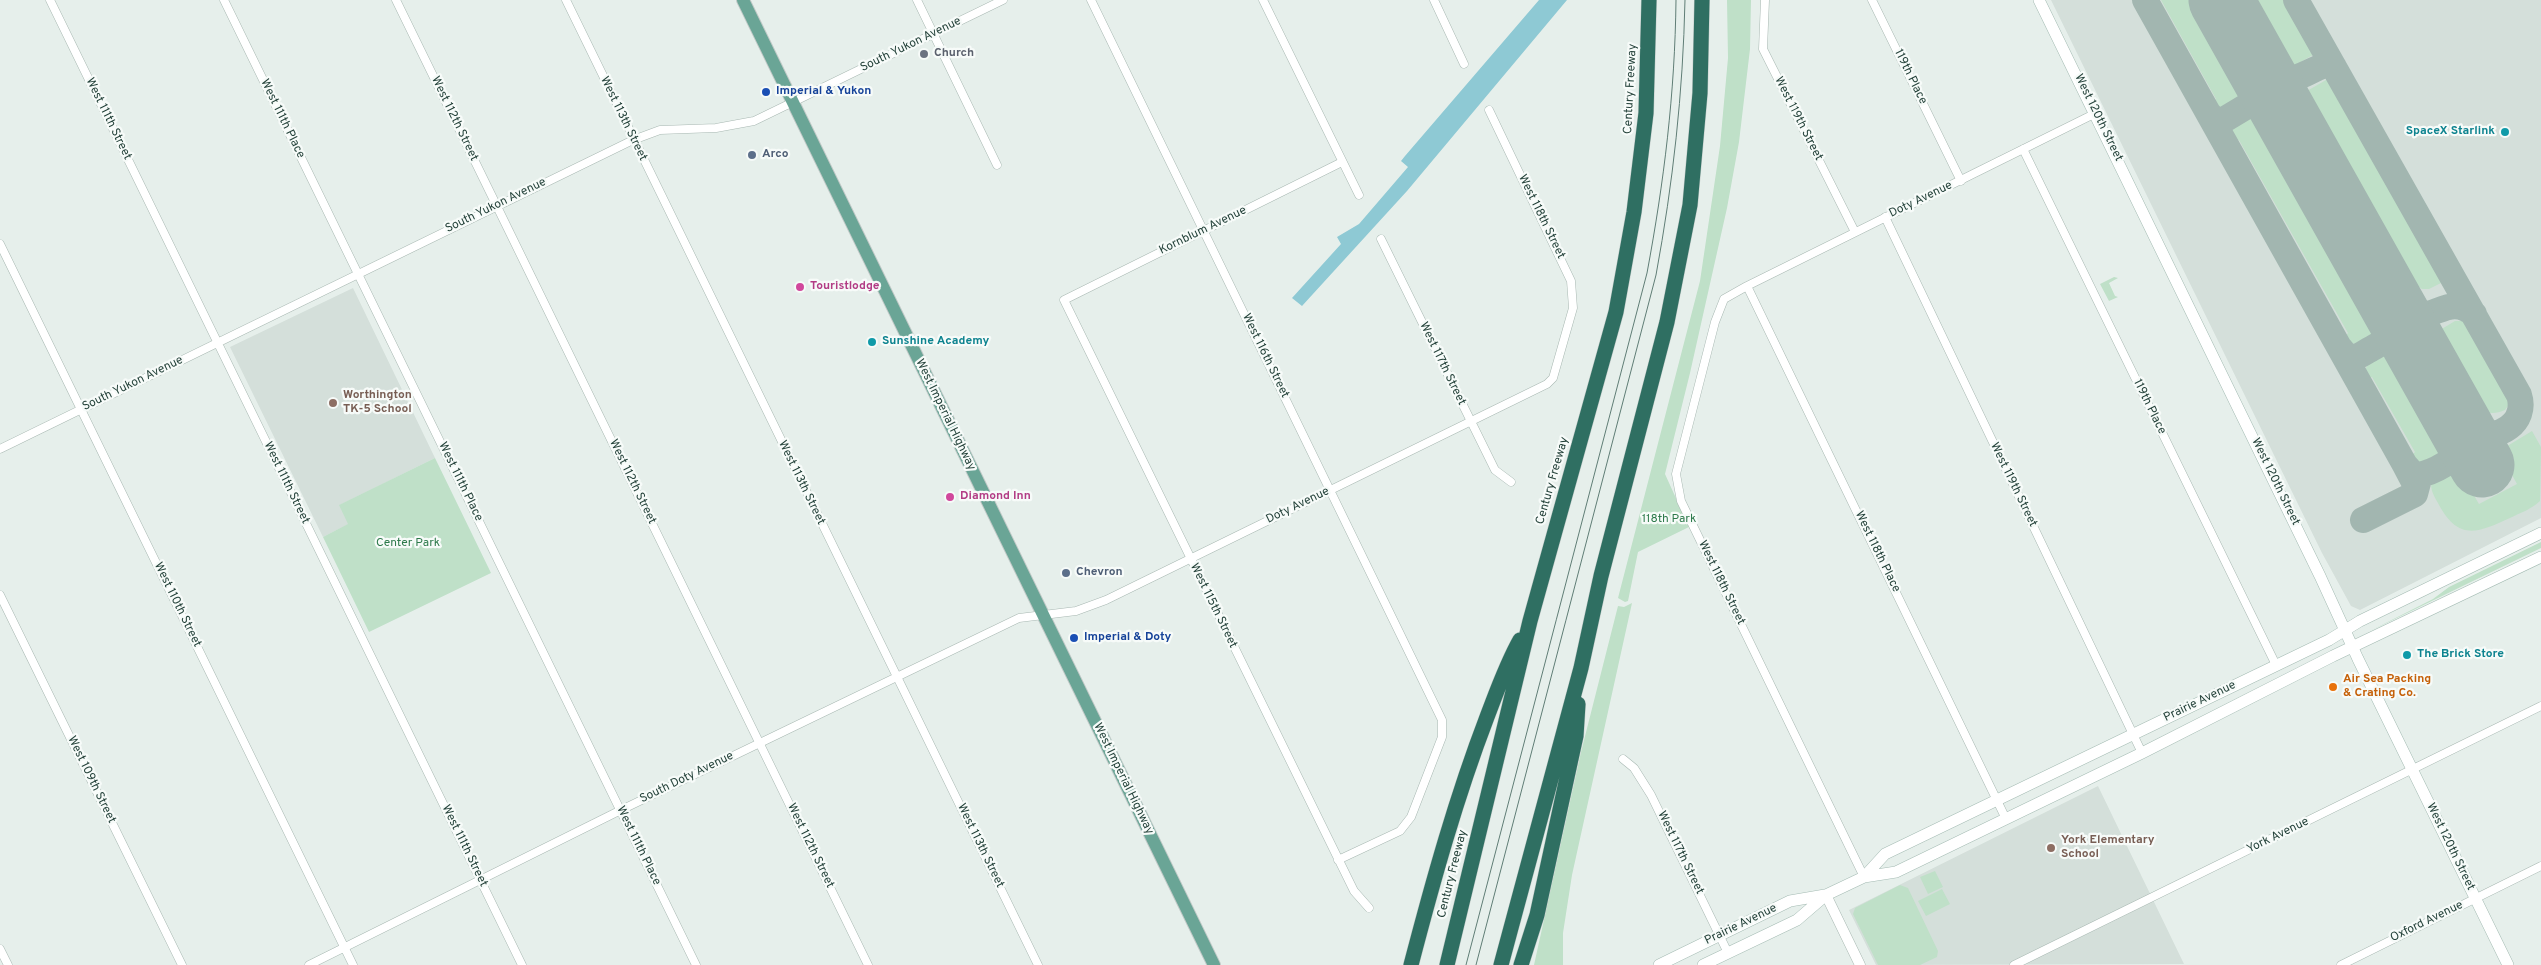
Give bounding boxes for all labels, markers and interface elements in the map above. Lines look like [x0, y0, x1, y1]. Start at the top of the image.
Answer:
street label: South Yukon Avenue [858, 14, 964, 76]
street label: Century Freeway [1621, 44, 1641, 134]
place label: Church [934, 47, 974, 61]
street label: 119th Place [1890, 47, 1930, 107]
marker: Church [918, 48, 930, 60]
street label: West 120th Street [2071, 72, 2125, 164]
street label: West 112th Street [427, 74, 481, 164]
street label: West 113th Street [596, 75, 650, 163]
street label: West 119th Street [1771, 75, 1825, 163]
street label: West 111th Street [82, 76, 134, 162]
street label: West 111th Place [257, 77, 307, 161]
place label: Imperial & Yukon [776, 85, 871, 99]
marker: Imperial & Yukon [760, 86, 772, 98]
place label: SpaceX Starlink [2406, 125, 2495, 139]
marker: SpaceX Starlink [2499, 126, 2511, 138]
place label: Arco [762, 148, 789, 162]
marker: Arco [746, 149, 758, 161]
street label: West 118th Street [1514, 172, 1568, 262]
street label: South Yukon Avenue [443, 175, 549, 237]
street label: Doty Avenue [1887, 179, 1955, 221]
street label: Kornblum Avenue [1157, 204, 1249, 258]
place label: Touristlodge [810, 280, 879, 294]
marker: Touristlodge [794, 281, 806, 293]
street label: West 116th Street [1238, 311, 1292, 401]
street label: West 117th Street [1416, 320, 1468, 408]
place label: Sunshine Academy [882, 335, 989, 349]
marker: Sunshine Academy [866, 336, 878, 348]
street label: South Yukon Avenue [80, 353, 186, 415]
street label: West Imperial Highway [912, 357, 978, 473]
street label: 119th Place [2129, 377, 2169, 437]
place label: Worthington TK-5 School [343, 389, 412, 417]
marker: Worthington TK-5 School [327, 397, 339, 409]
street label: Century Freeway [1534, 436, 1572, 526]
street label: West 120th Street [2248, 436, 2302, 528]
street label: West 112th Street [605, 437, 659, 527]
street label: West 113th Street [774, 439, 828, 527]
street label: West 111th Street [260, 440, 312, 526]
street label: West 111th Place [435, 440, 485, 524]
street label: West 119th Street [1986, 440, 2040, 530]
street label: Doty Avenue [1264, 485, 1332, 527]
place label: Diamond Inn [960, 490, 1031, 504]
marker: Diamond Inn [944, 491, 956, 503]
street label: West 118th Place [1851, 509, 1903, 595]
park label: 118th Park [1642, 513, 1696, 527]
park label: Center Park [376, 537, 440, 551]
street label: West 118th Street [1694, 538, 1748, 628]
street label: West 110th Street [150, 560, 204, 650]
street label: West 115th Street [1186, 561, 1240, 651]
place label: Chevron [1076, 566, 1122, 580]
marker: Chevron [1060, 567, 1072, 579]
place label: Imperial & Doty [1084, 631, 1171, 645]
marker: Imperial & Doty [1068, 632, 1080, 644]
place label: The Brick Store [2417, 648, 2504, 662]
marker: The Brick Store [2401, 649, 2413, 661]
place label: Air Sea Packing & Crating Co. [2343, 673, 2431, 701]
street label: Prairie Avenue [2162, 678, 2238, 726]
marker: Air Sea Packing & Crating Co. [2327, 681, 2339, 693]
street label: West Imperial Highway [1090, 721, 1156, 837]
street label: West 109th Street [64, 734, 118, 826]
street label: South Doty Avenue [638, 749, 736, 807]
street label: West 112th Street [783, 801, 837, 891]
street label: West 120th Street [2423, 801, 2477, 893]
street label: West 113th Street [953, 802, 1007, 890]
street label: West 111th Street [438, 803, 490, 889]
street label: West 111th Place [613, 804, 663, 888]
street label: West 117th Street [1654, 809, 1706, 897]
street label: York Avenue [2245, 815, 2311, 857]
street label: Century Freeway [1435, 828, 1471, 920]
place label: York Elementary School [2061, 834, 2155, 862]
marker: York Elementary School [2045, 842, 2057, 854]
street label: Oxford Avenue [2388, 898, 2466, 946]
street label: Prairie Avenue [1703, 901, 1779, 949]

